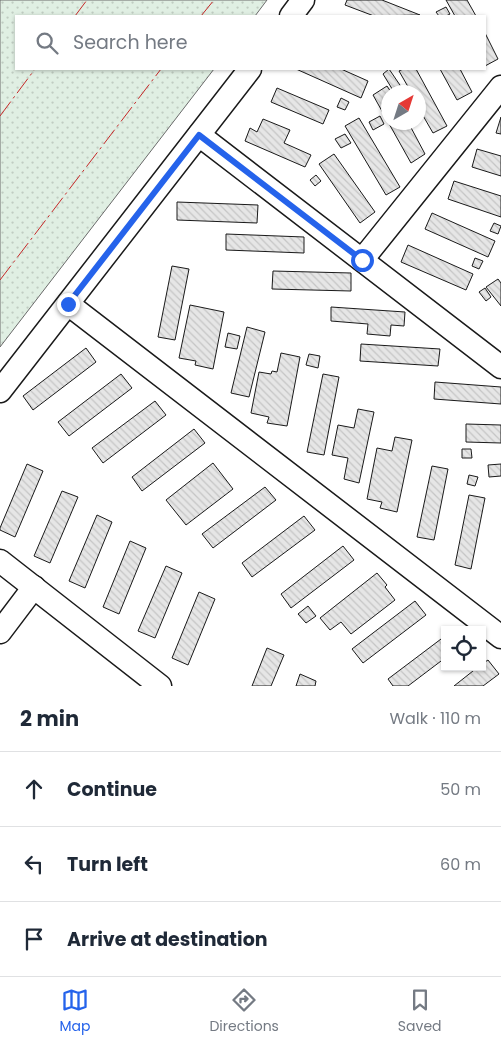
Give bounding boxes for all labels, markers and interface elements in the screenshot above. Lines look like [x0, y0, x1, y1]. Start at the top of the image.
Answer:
search box [15, 15, 486, 70]
icon: search [33, 29, 61, 57]
text: Search here [73, 29, 187, 56]
north arrow [381, 85, 426, 130]
route start [351, 249, 374, 272]
route end [57, 293, 80, 316]
map controls [441, 626, 486, 671]
button: locate [441, 626, 486, 671]
text: 2 min [20, 704, 79, 733]
text: Walk · 110 m [389, 707, 481, 730]
icon: ahead [20, 775, 48, 803]
text: Continue [67, 776, 157, 803]
text: 50 m [440, 778, 481, 801]
icon: left [20, 850, 48, 878]
text: Turn left [67, 851, 148, 878]
text: 60 m [440, 853, 481, 876]
icon: arrive [20, 925, 48, 953]
text: Arrive at destination [67, 926, 268, 953]
tab: Map [59, 986, 90, 1037]
tab: Directions [209, 986, 279, 1037]
tab: Saved [398, 986, 442, 1037]

